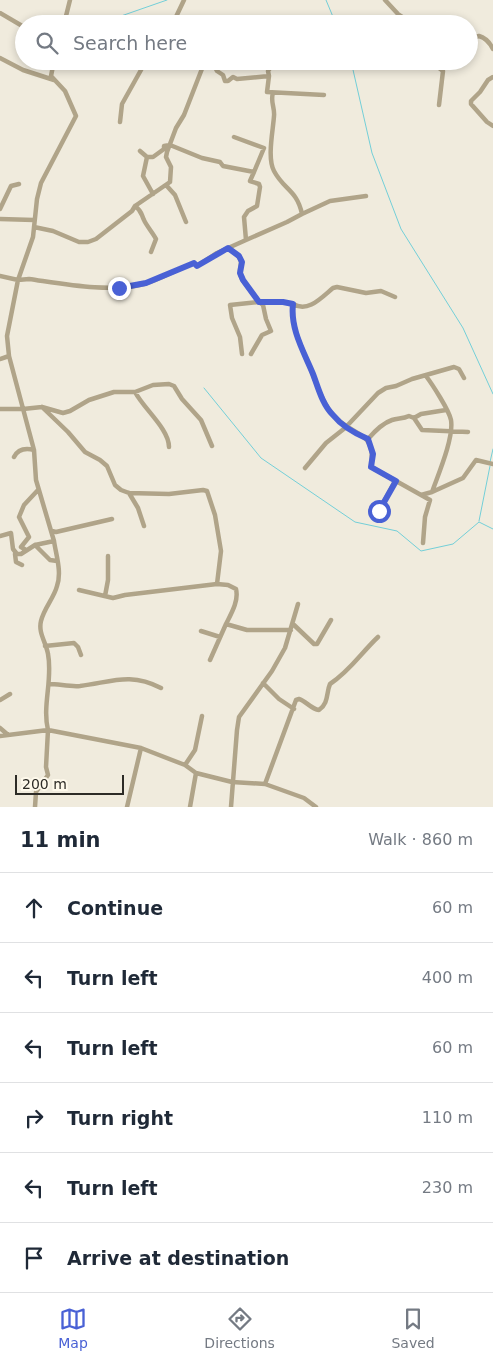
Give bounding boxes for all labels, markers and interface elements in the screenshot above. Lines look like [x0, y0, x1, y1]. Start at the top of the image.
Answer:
search box [15, 15, 478, 70]
icon: search [33, 29, 61, 57]
text: Search here [73, 32, 187, 54]
route end [108, 277, 131, 300]
route start [368, 500, 391, 523]
scale bar [15, 772, 124, 795]
text: 200 m [22, 776, 67, 792]
text: 11 min [20, 828, 101, 852]
text: Walk · 860 m [368, 830, 473, 849]
icon: ahead [20, 894, 48, 922]
text: Continue [67, 897, 163, 919]
text: 60 m [432, 898, 473, 917]
icon: left [20, 964, 48, 992]
text: Turn left [67, 967, 158, 989]
text: 400 m [422, 968, 473, 987]
icon: left [20, 1034, 48, 1062]
text: Turn left [67, 1037, 158, 1059]
text: 60 m [432, 1038, 473, 1057]
icon: right [20, 1104, 48, 1132]
text: Turn right [67, 1107, 173, 1129]
text: 110 m [422, 1108, 473, 1127]
icon: left [20, 1174, 48, 1202]
text: Turn left [67, 1177, 158, 1199]
text: 230 m [422, 1178, 473, 1197]
icon: arrive [20, 1244, 48, 1272]
text: Arrive at destination [67, 1247, 289, 1269]
tab: Map [58, 1305, 88, 1351]
tab: Directions [204, 1305, 275, 1351]
tab: Saved [391, 1305, 435, 1351]

